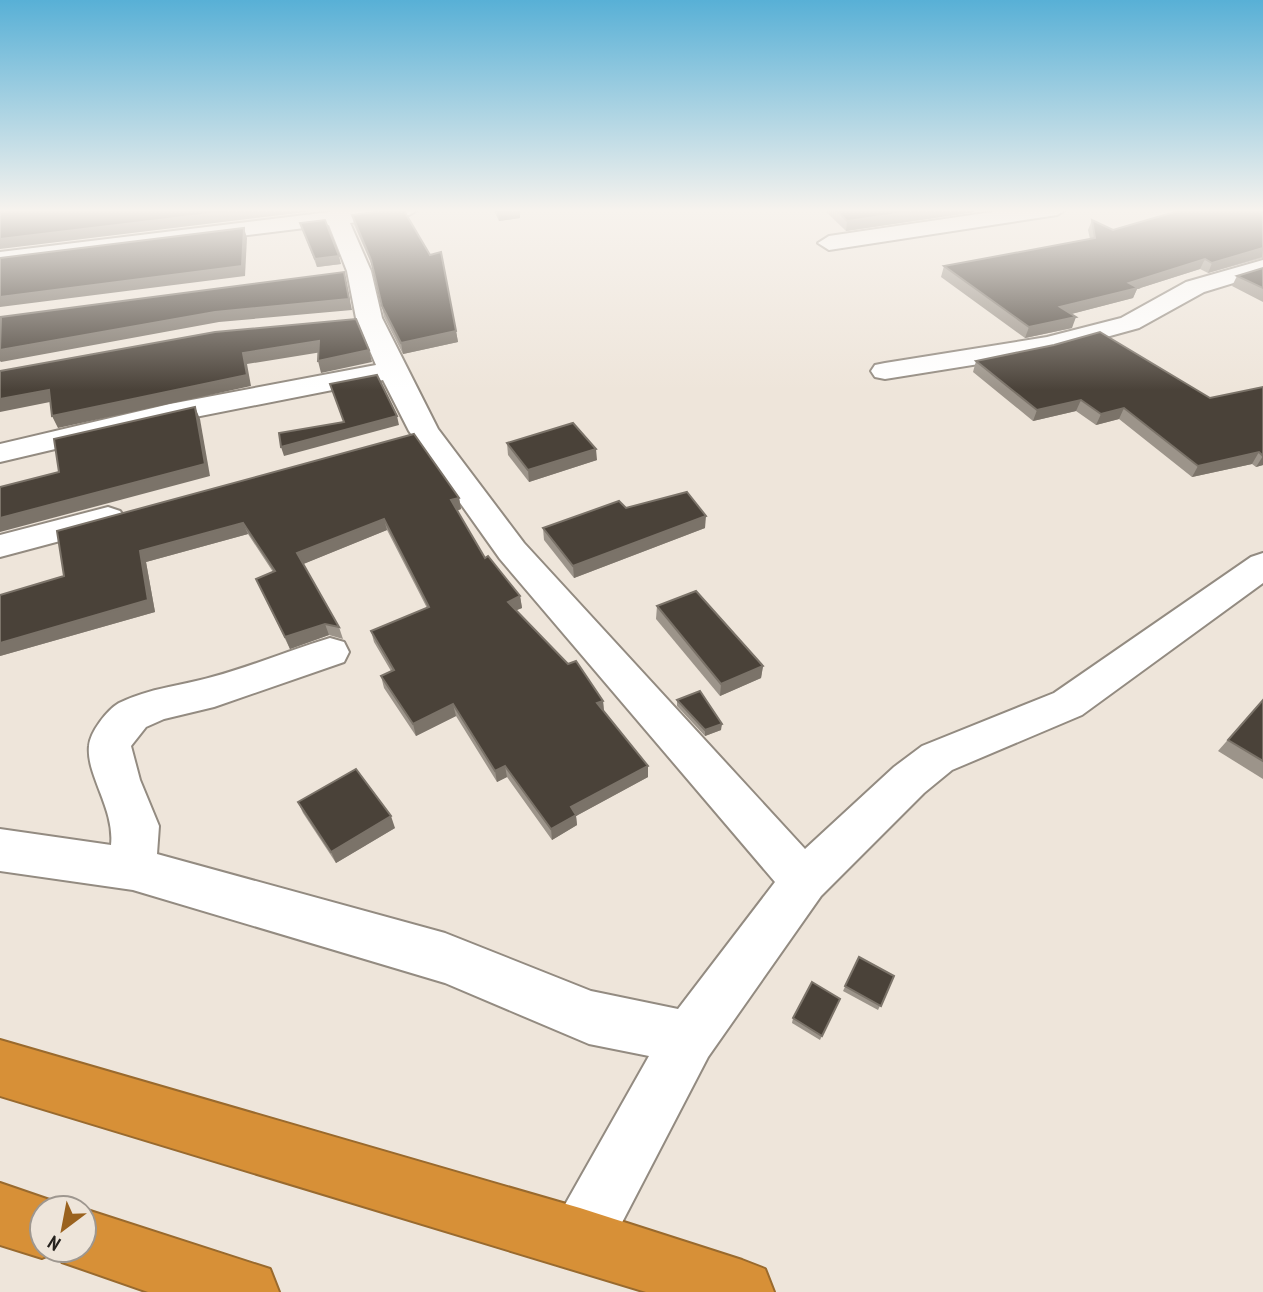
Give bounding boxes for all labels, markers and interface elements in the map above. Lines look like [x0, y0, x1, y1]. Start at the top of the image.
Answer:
north arrow [28, 1194, 98, 1264]
text: N [43, 1231, 65, 1256]

